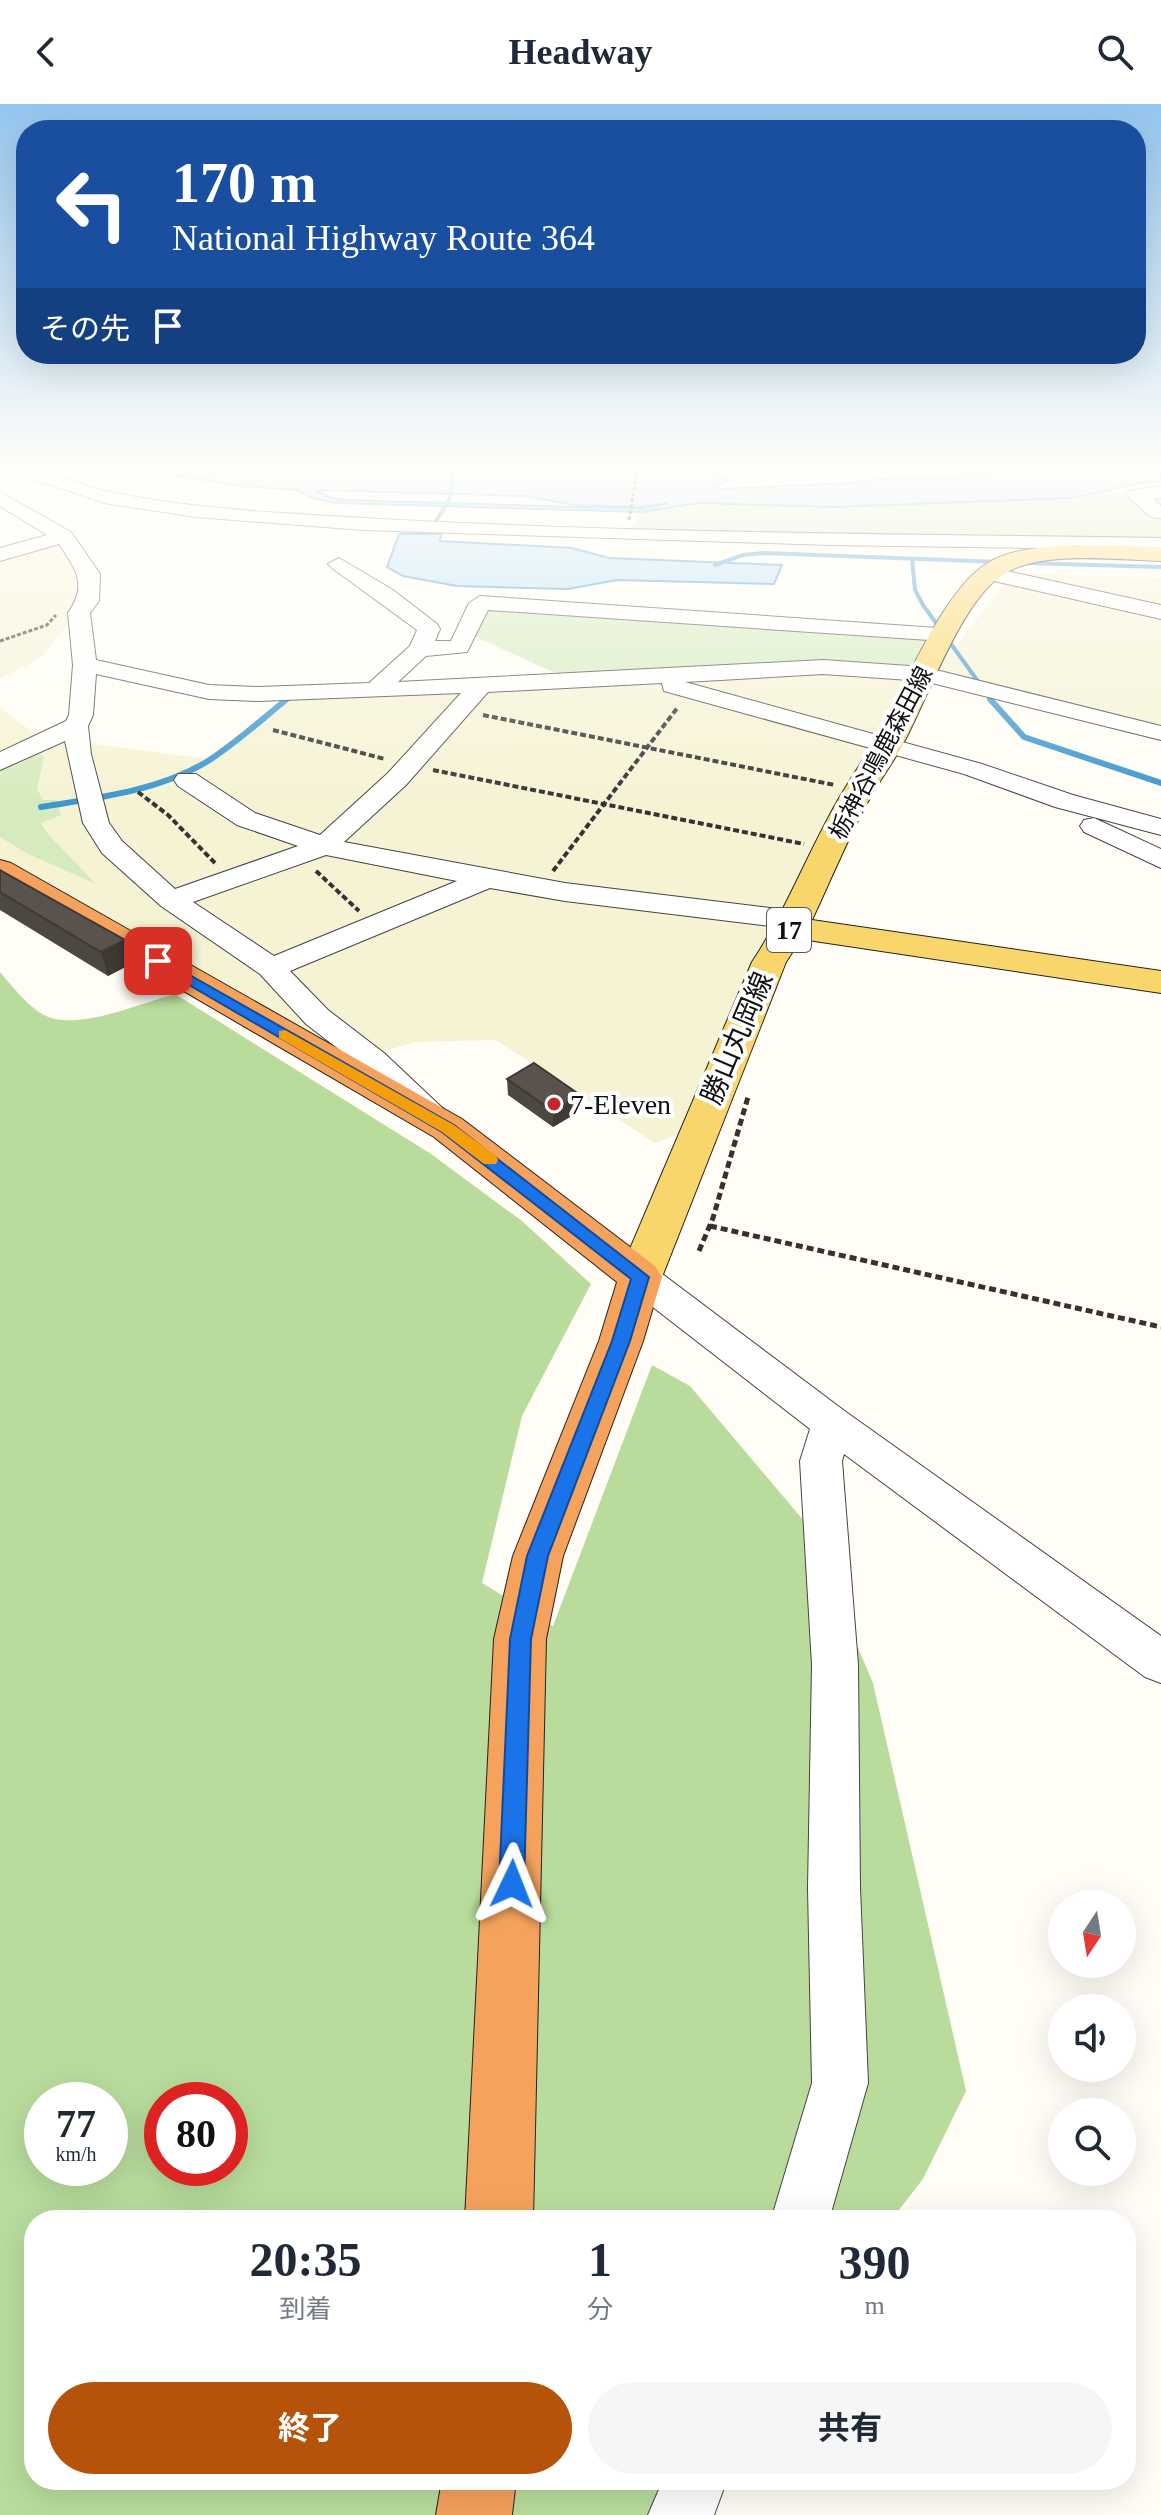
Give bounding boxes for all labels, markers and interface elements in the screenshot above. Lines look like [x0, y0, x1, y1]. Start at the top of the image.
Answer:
icon: back [24, 30, 68, 74]
icon: search [1093, 30, 1137, 74]
text: Headway [509, 32, 653, 72]
icon: left [40, 152, 144, 256]
text: 170 m [172, 152, 317, 214]
text: National Highway Route 364 [172, 218, 595, 258]
icon: arrive [146, 304, 190, 348]
text: その先 [40, 312, 130, 345]
street label: 栃神谷鳴鹿森田線 [824, 662, 938, 844]
road number: 17 [767, 908, 811, 952]
pin [124, 927, 192, 995]
icon: arrive [136, 939, 180, 983]
street label: 勝山丸岡線 [695, 968, 779, 1108]
place label: 7-Eleven [570, 1089, 671, 1120]
marker: 7-Eleven [545, 1095, 563, 1113]
position arrow [470, 1842, 554, 1926]
north arrow [1048, 1890, 1136, 1978]
map controls [1048, 1890, 1136, 2186]
button: sound [1048, 1994, 1136, 2082]
speed limit sign: 80 [144, 2082, 248, 2186]
button: search [1048, 2098, 1136, 2186]
text: 77 [56, 2101, 96, 2146]
text: km/h [55, 2143, 97, 2165]
text: 20:35 [250, 2233, 361, 2286]
text: 1 [588, 2233, 612, 2286]
text: 390 [839, 2236, 911, 2289]
text: m [864, 2291, 885, 2320]
text: 到着 [279, 2295, 332, 2324]
text: 分 [587, 2295, 613, 2324]
button: 終了 [48, 2382, 572, 2474]
button: 共有 [588, 2382, 1112, 2474]

